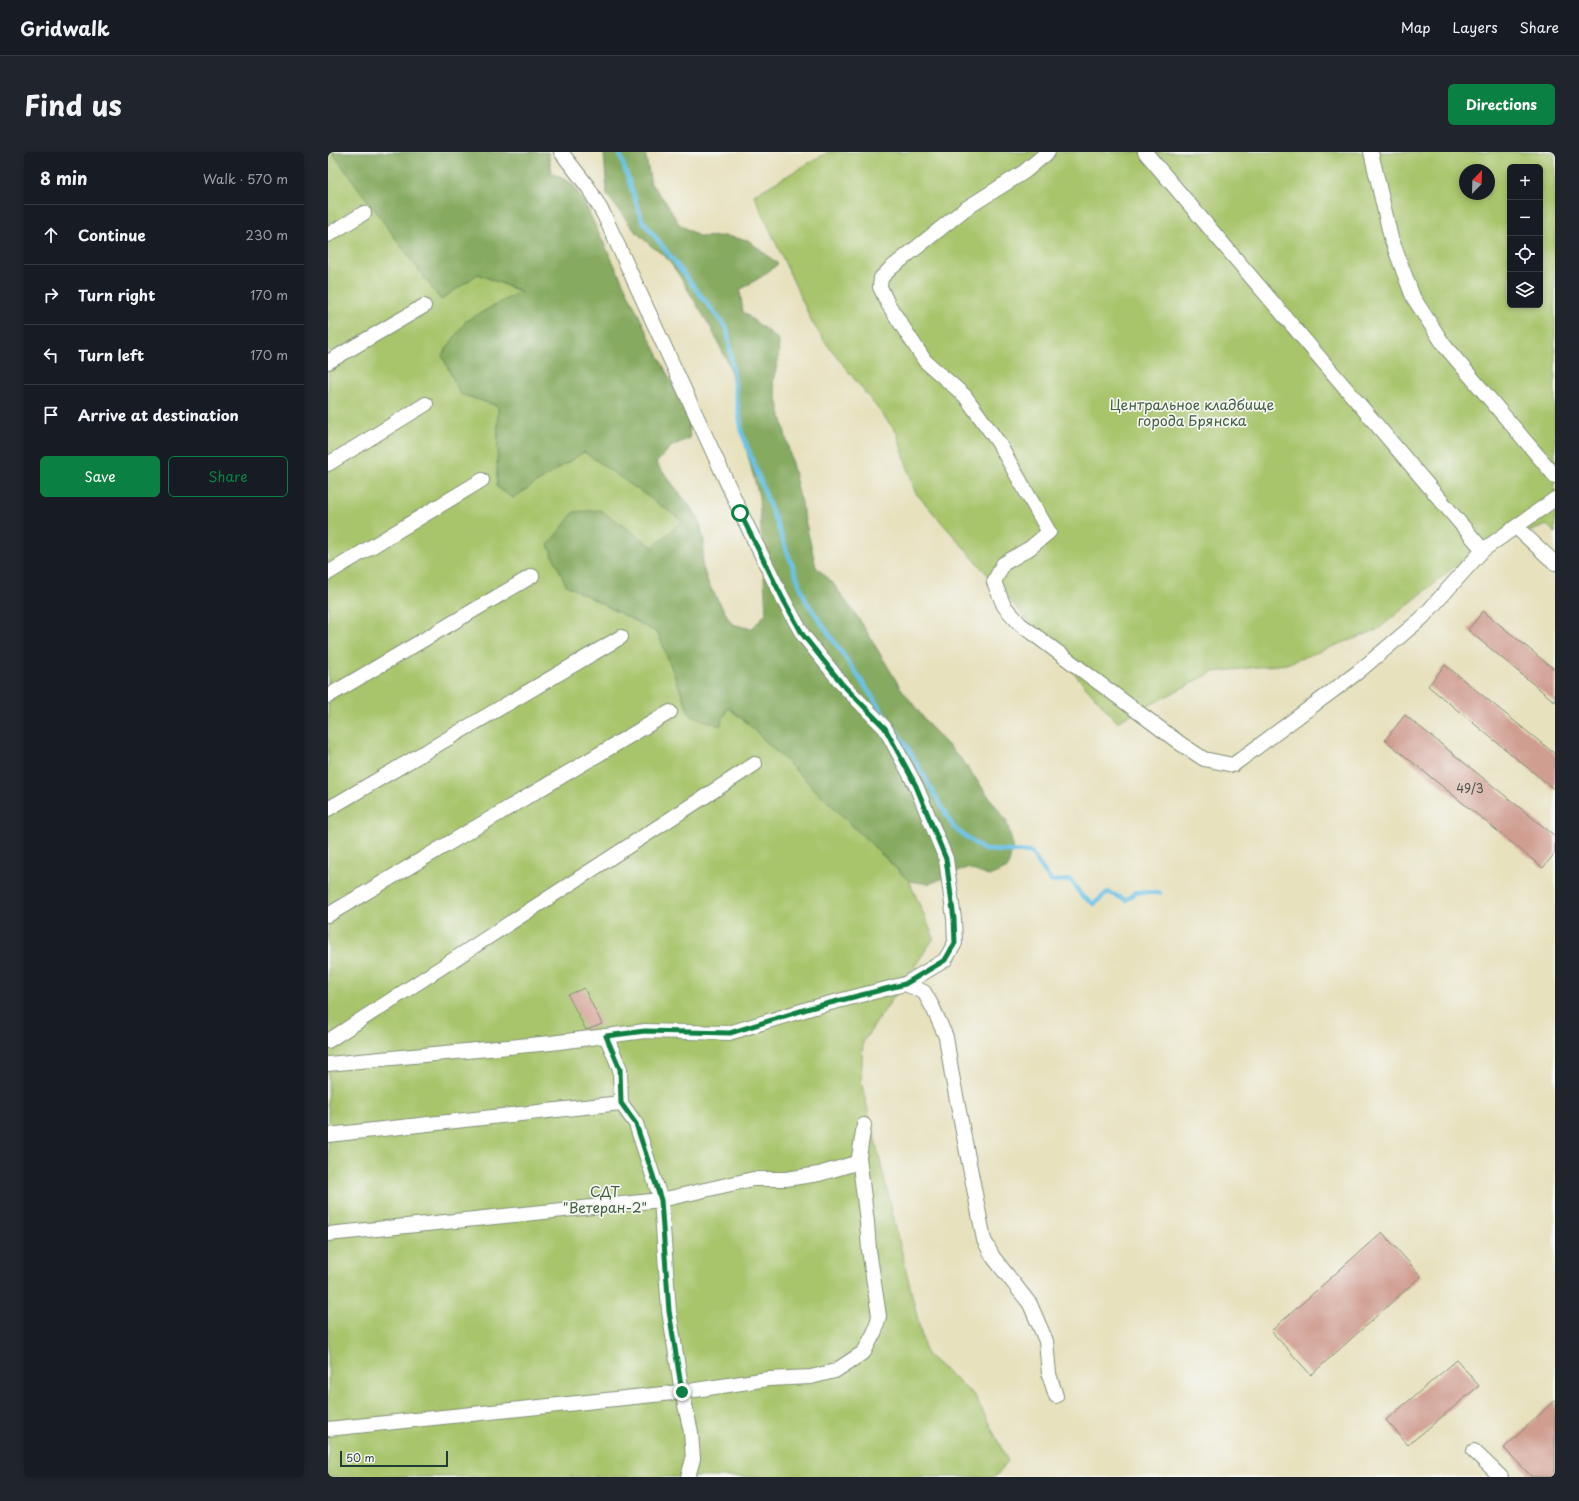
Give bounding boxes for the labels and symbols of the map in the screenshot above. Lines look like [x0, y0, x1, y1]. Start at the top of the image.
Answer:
north arrow [1459, 164, 1495, 200]
park label: Центральное кладбище города Брянска [1110, 394, 1274, 431]
route start [731, 504, 749, 522]
house number: 49/3 [1456, 779, 1484, 797]
park label: СДТ "Ветеран-2" [563, 1181, 647, 1218]
route end [673, 1383, 691, 1401]
scale bar [340, 1449, 448, 1468]

